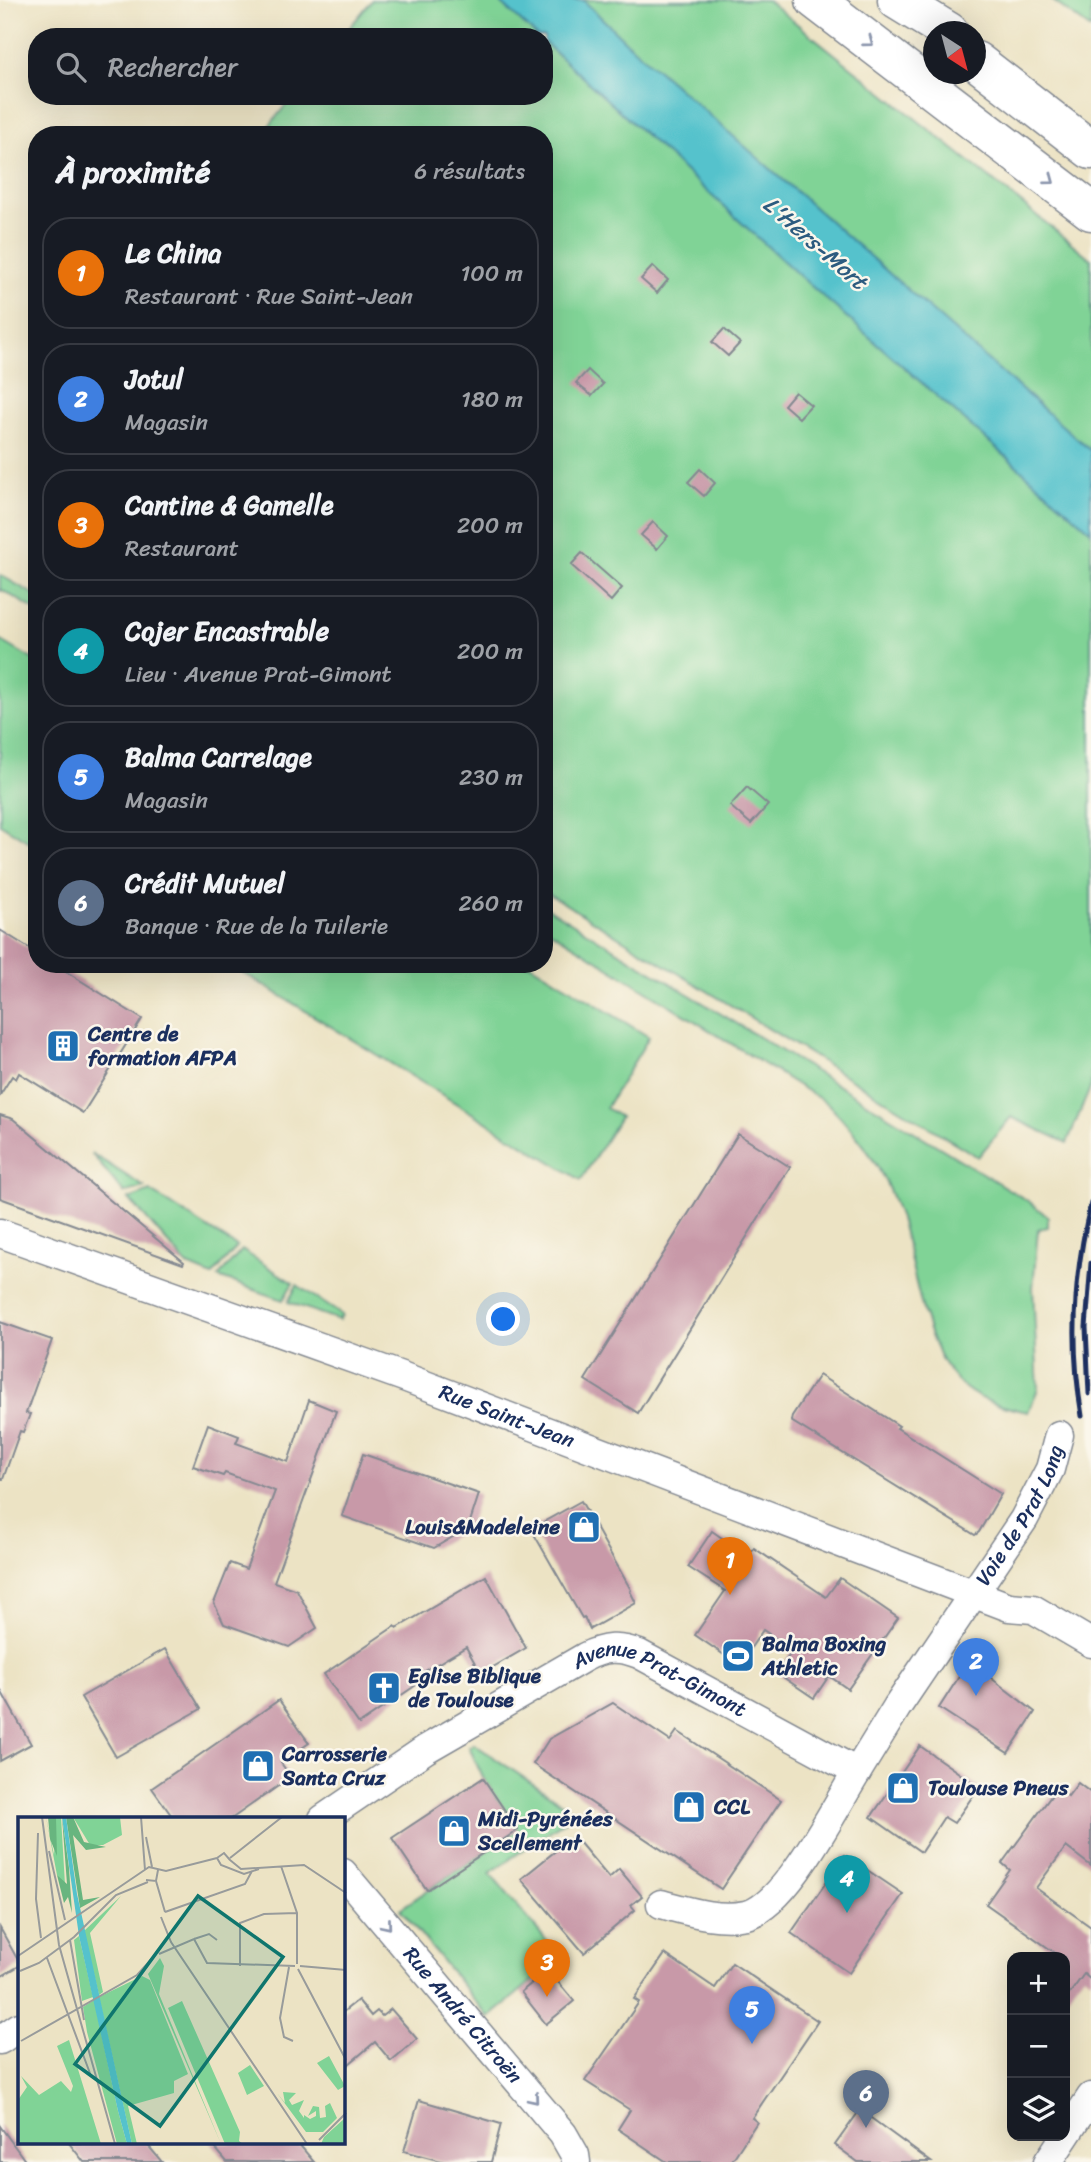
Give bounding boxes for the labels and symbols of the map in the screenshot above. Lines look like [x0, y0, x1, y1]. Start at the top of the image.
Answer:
north arrow [923, 21, 986, 84]
one-way arrow [861, 33, 874, 46]
one-way arrow [1042, 171, 1055, 184]
water label: L'Hers-Mort [753, 186, 879, 302]
place label: Centre de formation AFPA [87, 1015, 237, 1077]
building icon: Centre de formation AFPA [44, 1027, 82, 1065]
your location [486, 1302, 520, 1336]
street label: Rue Saint-Jean [433, 1373, 580, 1459]
street label: Voie de Prat Long [965, 1440, 1075, 1594]
place label: Louis&Madeleine [405, 1508, 560, 1546]
shop icon: Louis&Madeleine [565, 1508, 603, 1546]
pin: 1 [707, 1537, 753, 1595]
place label: Balma Boxing Athletic [761, 1625, 887, 1687]
street label: Avenue Prat-Gimont [563, 1629, 754, 1728]
sports icon: Balma Boxing Athletic [719, 1637, 757, 1675]
pin: 2 [953, 1638, 999, 1696]
place label: Eglise Biblique de Toulouse [408, 1657, 542, 1719]
church icon: Eglise Biblique de Toulouse [365, 1669, 403, 1707]
place label: Carrosserie Santa Cruz [281, 1735, 387, 1797]
shop icon: Carrosserie Santa Cruz [239, 1747, 277, 1785]
shop icon: Toulouse Pneus [884, 1769, 922, 1807]
place label: Toulouse Pneus [928, 1769, 1070, 1807]
shop icon: CCL [670, 1788, 708, 1826]
place label: CCL [713, 1788, 750, 1826]
place label: Midi-Pyrénées Scellement [477, 1800, 613, 1862]
shop icon: Midi-Pyrénées Scellement [435, 1812, 473, 1850]
inset map [18, 1817, 345, 2144]
pin: 4 [824, 1855, 870, 1913]
one-way arrow [379, 1917, 391, 1930]
street label: Rue André Citroën [393, 1938, 532, 2093]
pin: 3 [524, 1939, 570, 1997]
pin: 5 [729, 1986, 775, 2044]
pin: 6 [843, 2070, 889, 2128]
one-way arrow [525, 2091, 538, 2104]

